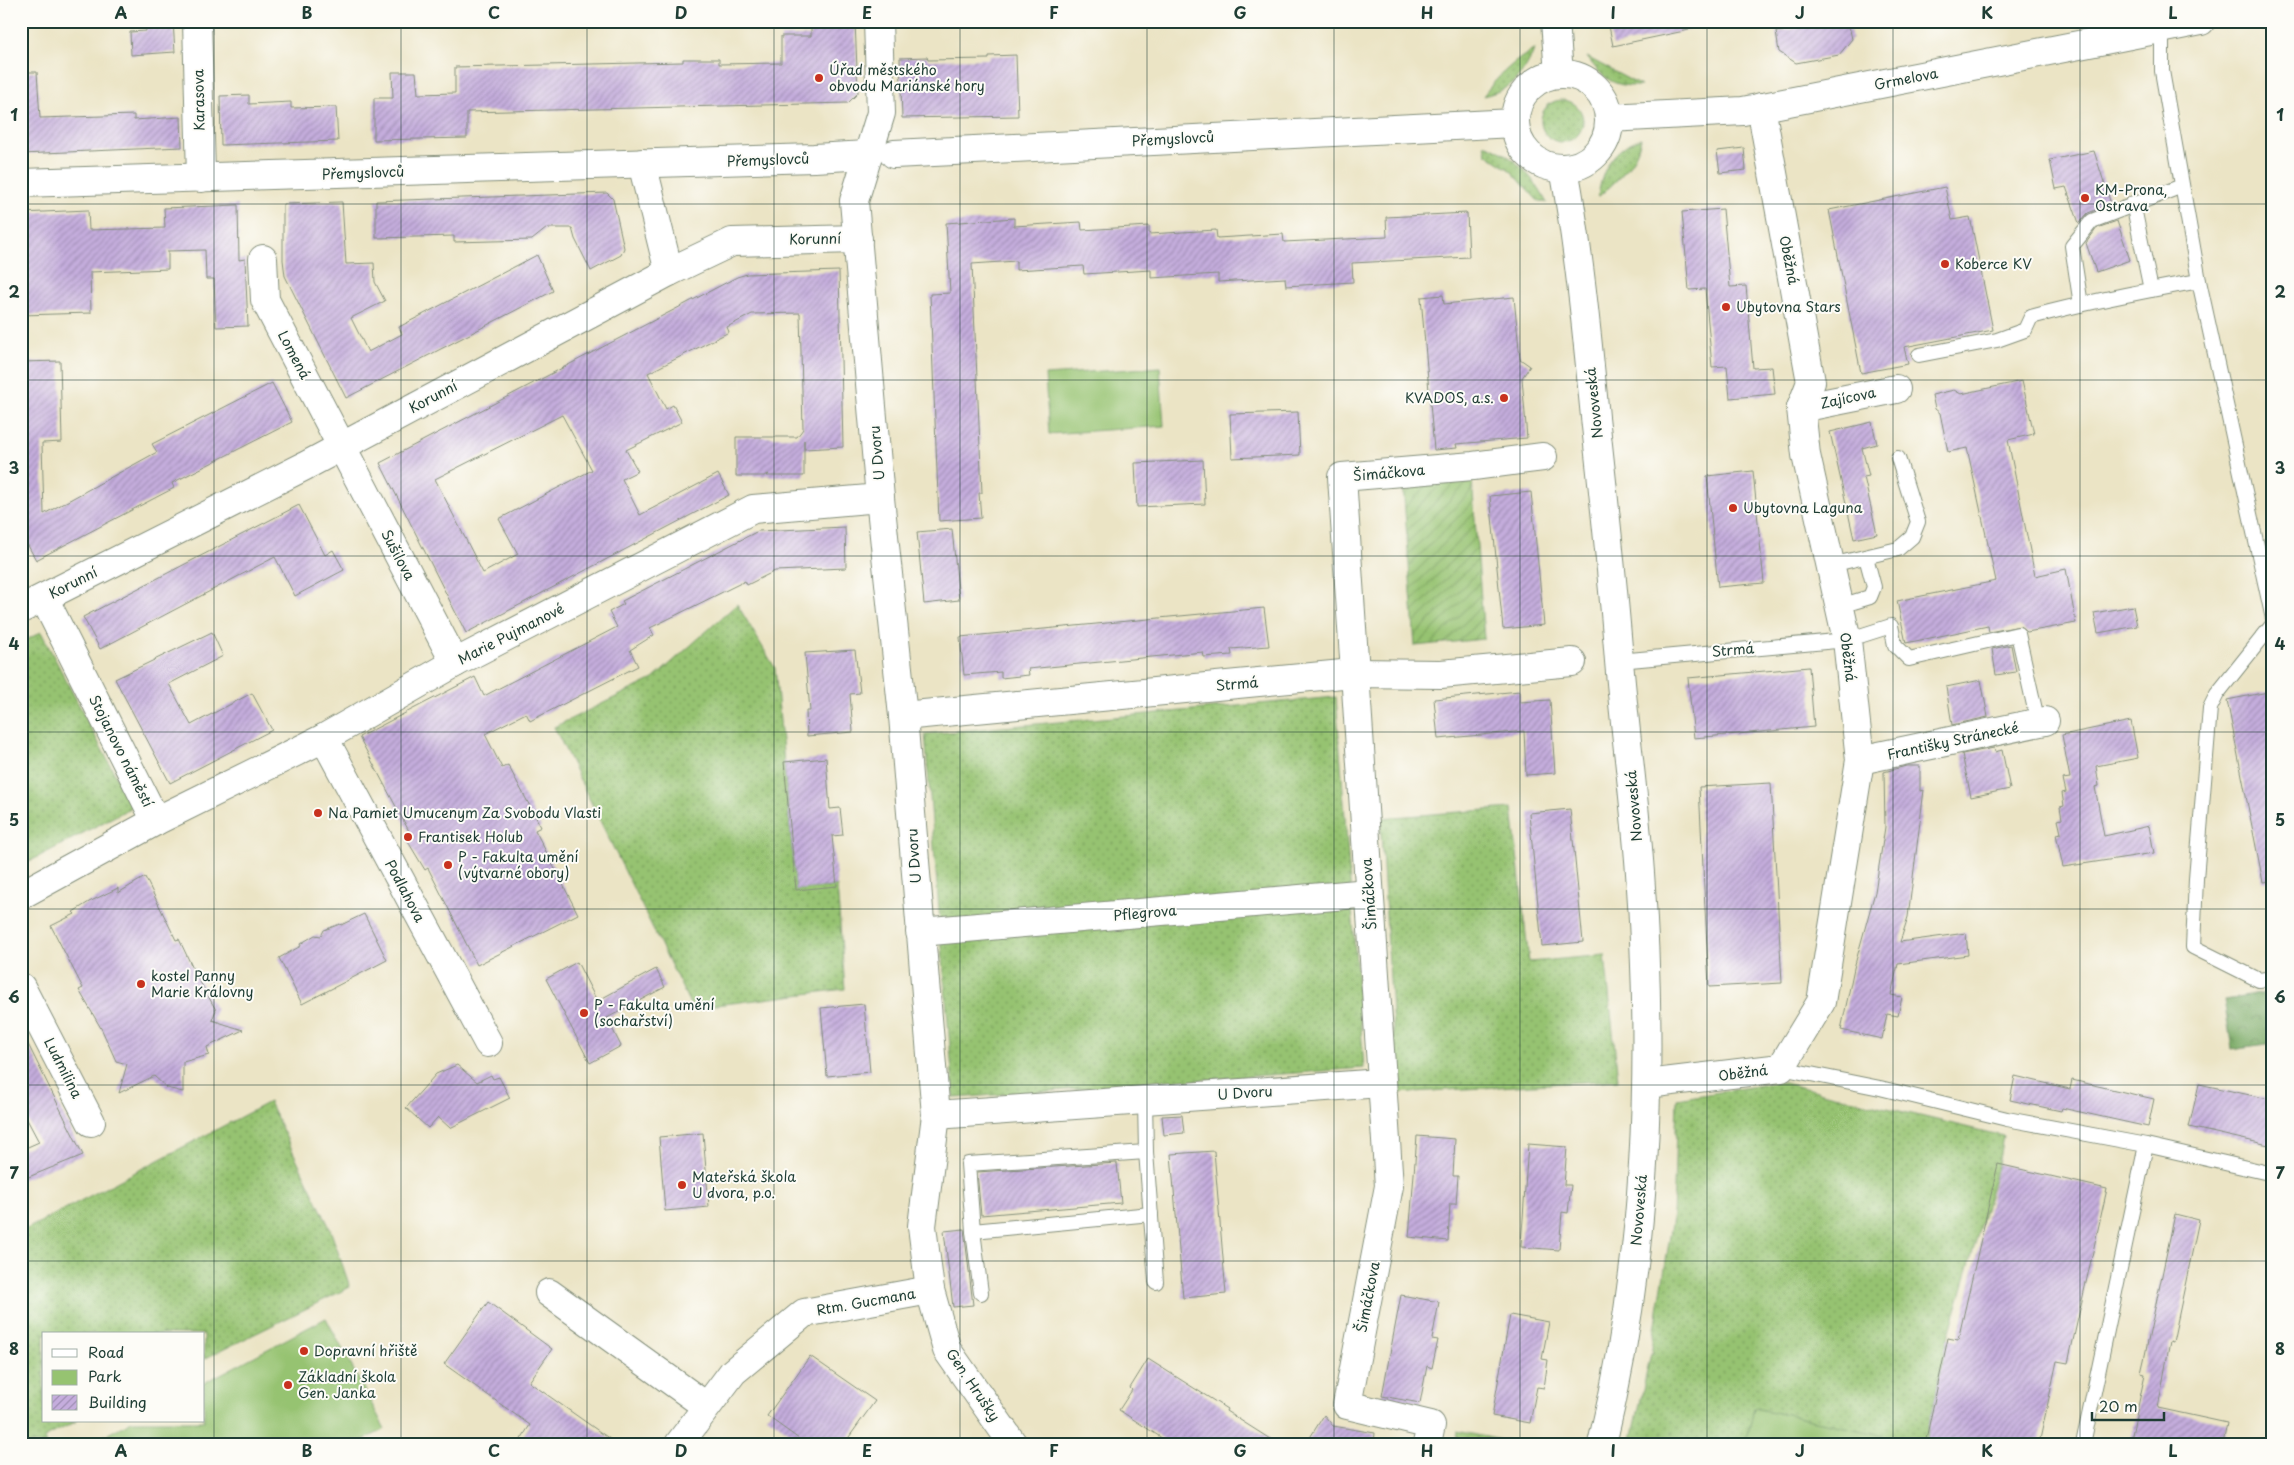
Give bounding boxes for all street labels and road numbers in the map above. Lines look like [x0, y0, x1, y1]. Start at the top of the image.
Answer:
street label: Grmelova [1872, 62, 1940, 95]
street label: Karasova [187, 68, 210, 131]
street label: Přemyslovců [1131, 126, 1215, 151]
street label: Přemyslovců [726, 148, 810, 171]
street label: Přemyslovců [321, 161, 405, 184]
street label: Korunní [789, 228, 841, 249]
street label: Oběžná [1774, 234, 1805, 287]
street label: Lomená [273, 327, 316, 383]
street label: Novoveská [1579, 366, 1608, 440]
street label: Korunní [405, 375, 461, 418]
street label: Zajícova [1818, 381, 1878, 414]
street label: U Dvoru [864, 425, 889, 482]
street label: Šimáčkova [1352, 459, 1426, 486]
street label: Sušilova [376, 526, 421, 584]
street label: Korunní [45, 561, 101, 604]
street label: Marie Pujmanové [454, 598, 568, 669]
street label: Oběžná [1835, 631, 1862, 683]
street label: Strmá [1711, 637, 1755, 662]
street label: Strmá [1215, 671, 1259, 696]
street label: Stojanovo náměstí [84, 691, 159, 810]
street label: Františky Stránecké [1885, 716, 2021, 765]
street label: Novoveská [1620, 769, 1647, 842]
street label: U Dvoru [901, 828, 926, 884]
street label: Podlahova [380, 856, 431, 926]
street label: Šimáčkova [1355, 857, 1381, 931]
street label: Pflegrova [1112, 899, 1178, 926]
street label: Ludmilina [39, 1034, 88, 1102]
street label: Oběžná [1717, 1059, 1769, 1086]
street label: U Dvoru [1217, 1080, 1273, 1105]
street label: Novoveská [1625, 1173, 1652, 1246]
street label: Šimáčkova [1350, 1259, 1385, 1334]
street label: Rtm. Gucmana [815, 1282, 917, 1321]
street label: Gen. Hrušky [941, 1344, 1006, 1425]

